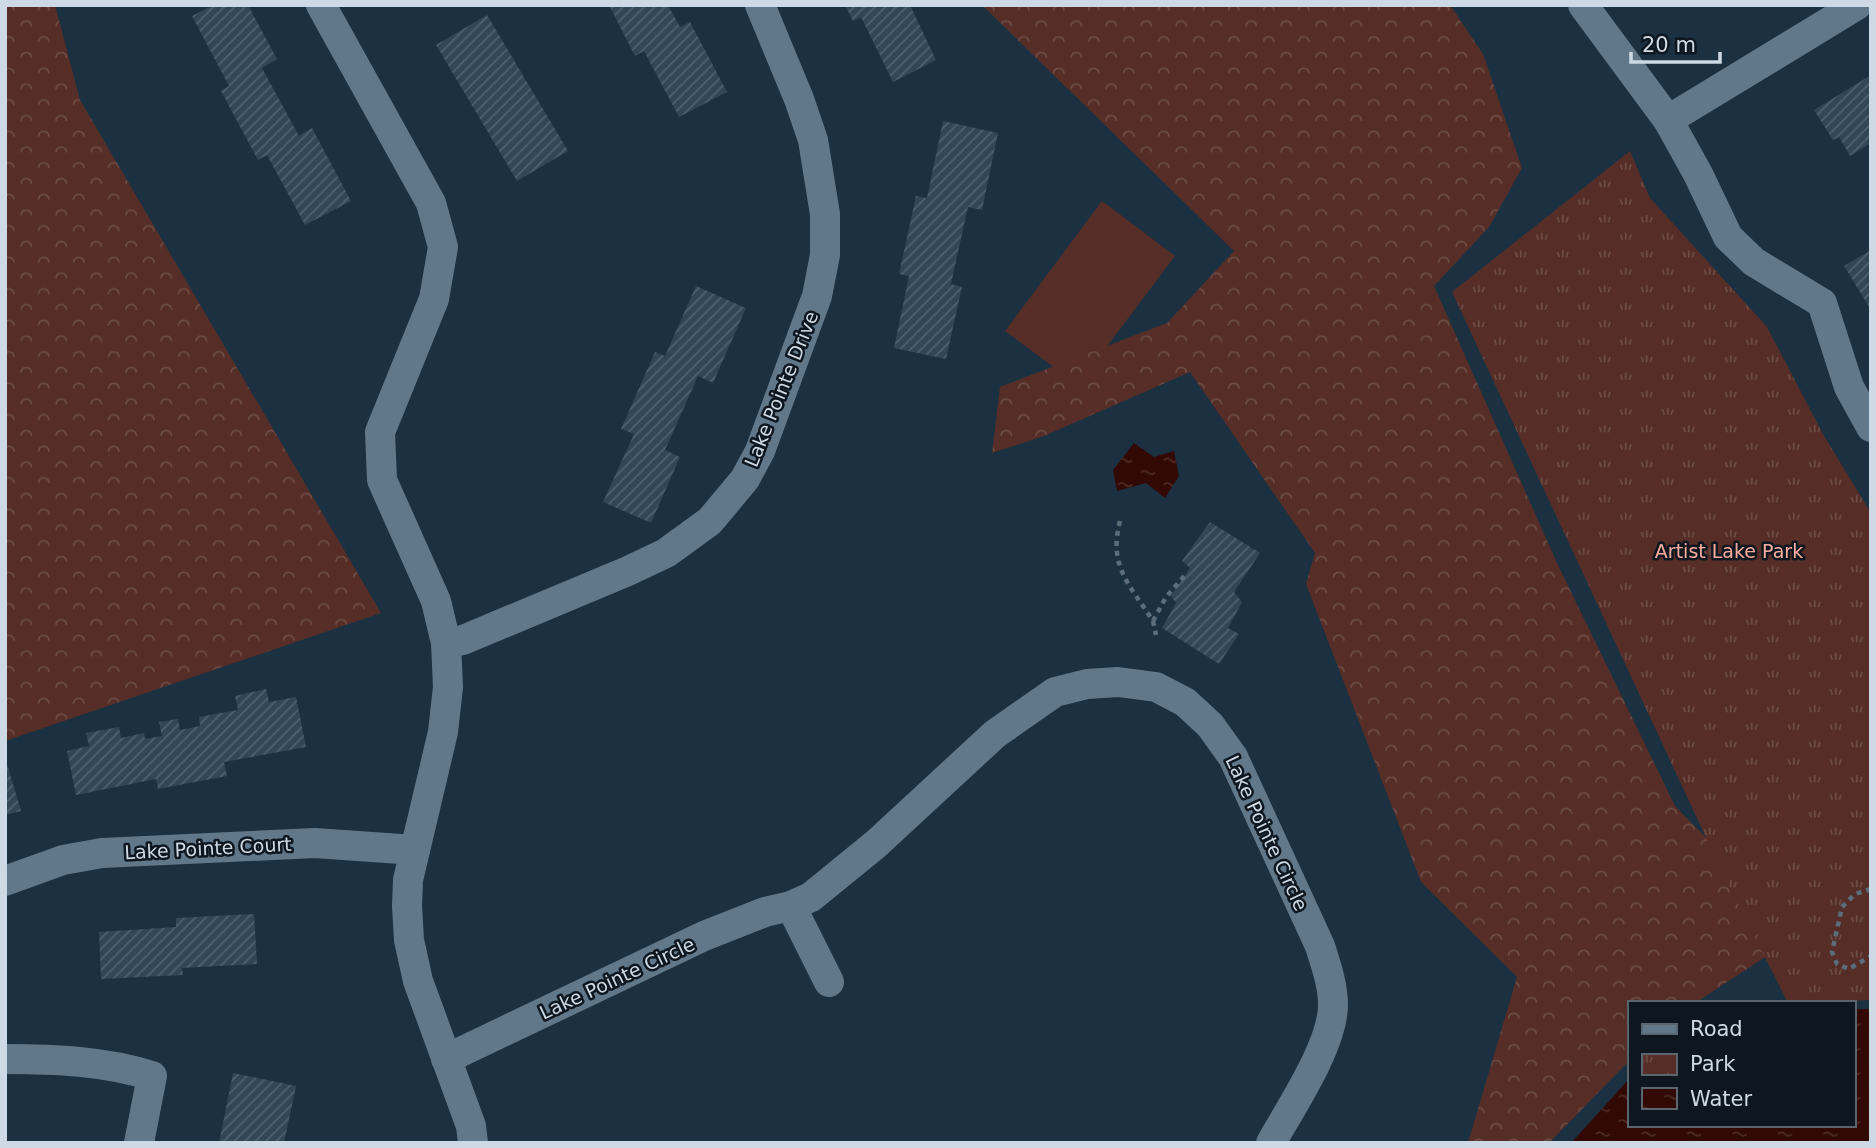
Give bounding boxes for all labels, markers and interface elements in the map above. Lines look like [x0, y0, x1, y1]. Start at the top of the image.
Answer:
scale bar [1631, 21, 1720, 65]
text: 20 m [1642, 33, 1696, 57]
street label: Lake Pointe Drive [740, 308, 822, 470]
park label: Artist Lake Park [1655, 540, 1803, 562]
street label: Lake Pointe Circle [1221, 752, 1313, 914]
street label: Lake Pointe Court [124, 833, 292, 863]
street label: Lake Pointe Circle [536, 932, 698, 1024]
legend [1628, 1001, 1855, 1127]
text: Road [1690, 1017, 1743, 1041]
text: Park [1690, 1052, 1736, 1076]
text: Water [1690, 1087, 1752, 1111]

